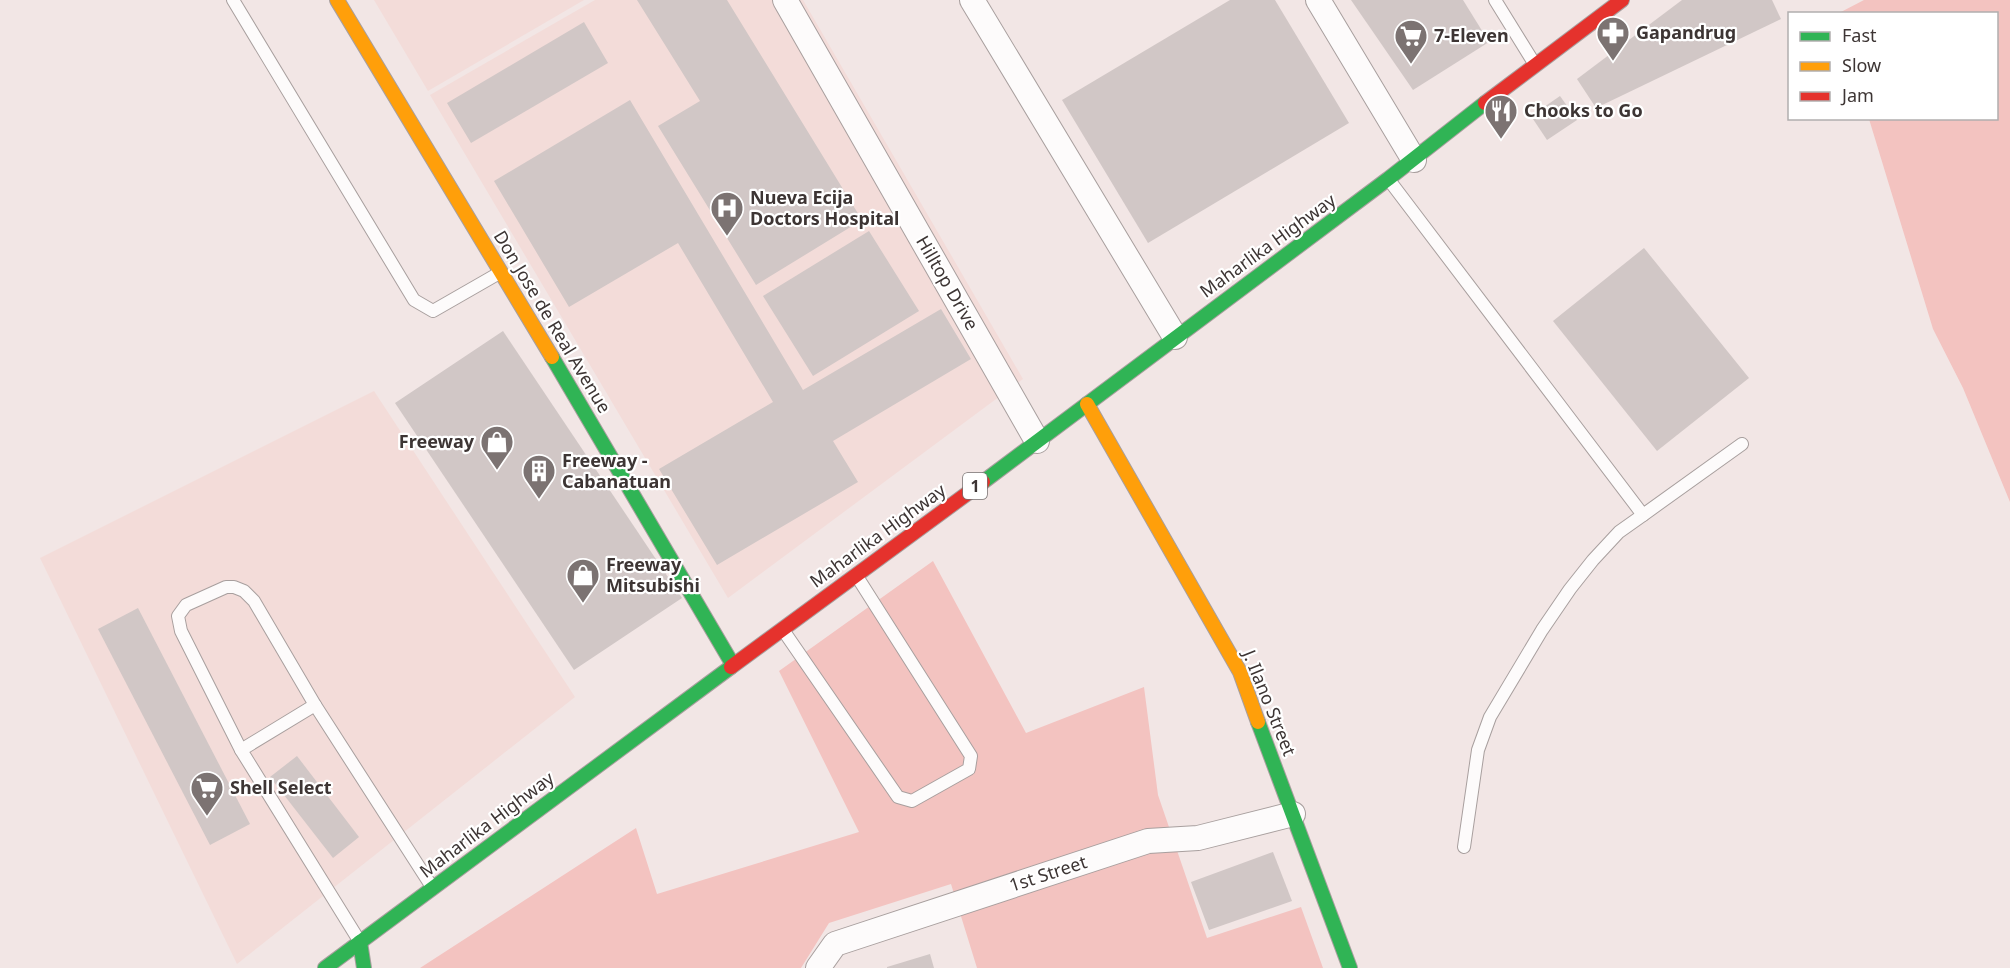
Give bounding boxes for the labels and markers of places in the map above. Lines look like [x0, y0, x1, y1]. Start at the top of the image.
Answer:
pharmacy icon: Gapandrug [1595, 15, 1631, 62]
supermarket icon: 7-Eleven [1393, 18, 1429, 65]
place label: Gapandrug [1636, 20, 1736, 44]
place label: 7-Eleven [1434, 23, 1509, 47]
restaurant icon: Chooks to Go [1483, 93, 1519, 140]
place label: Chooks to Go [1524, 98, 1643, 122]
place label: Nueva Ecija Doctors Hospital [750, 185, 899, 230]
hospital icon: Nueva Ecija Doctors Hospital [709, 190, 745, 237]
shop icon: Freeway [479, 424, 515, 471]
place label: Freeway [399, 429, 475, 453]
place label: Freeway - Cabanatuan [562, 448, 671, 493]
building icon: Freeway - Cabanatuan [521, 453, 557, 500]
place label: Freeway Mitsubishi [606, 552, 700, 597]
shop icon: Freeway Mitsubishi [565, 557, 601, 604]
supermarket icon: Shell Select [189, 770, 225, 817]
place label: Shell Select [230, 775, 332, 799]

